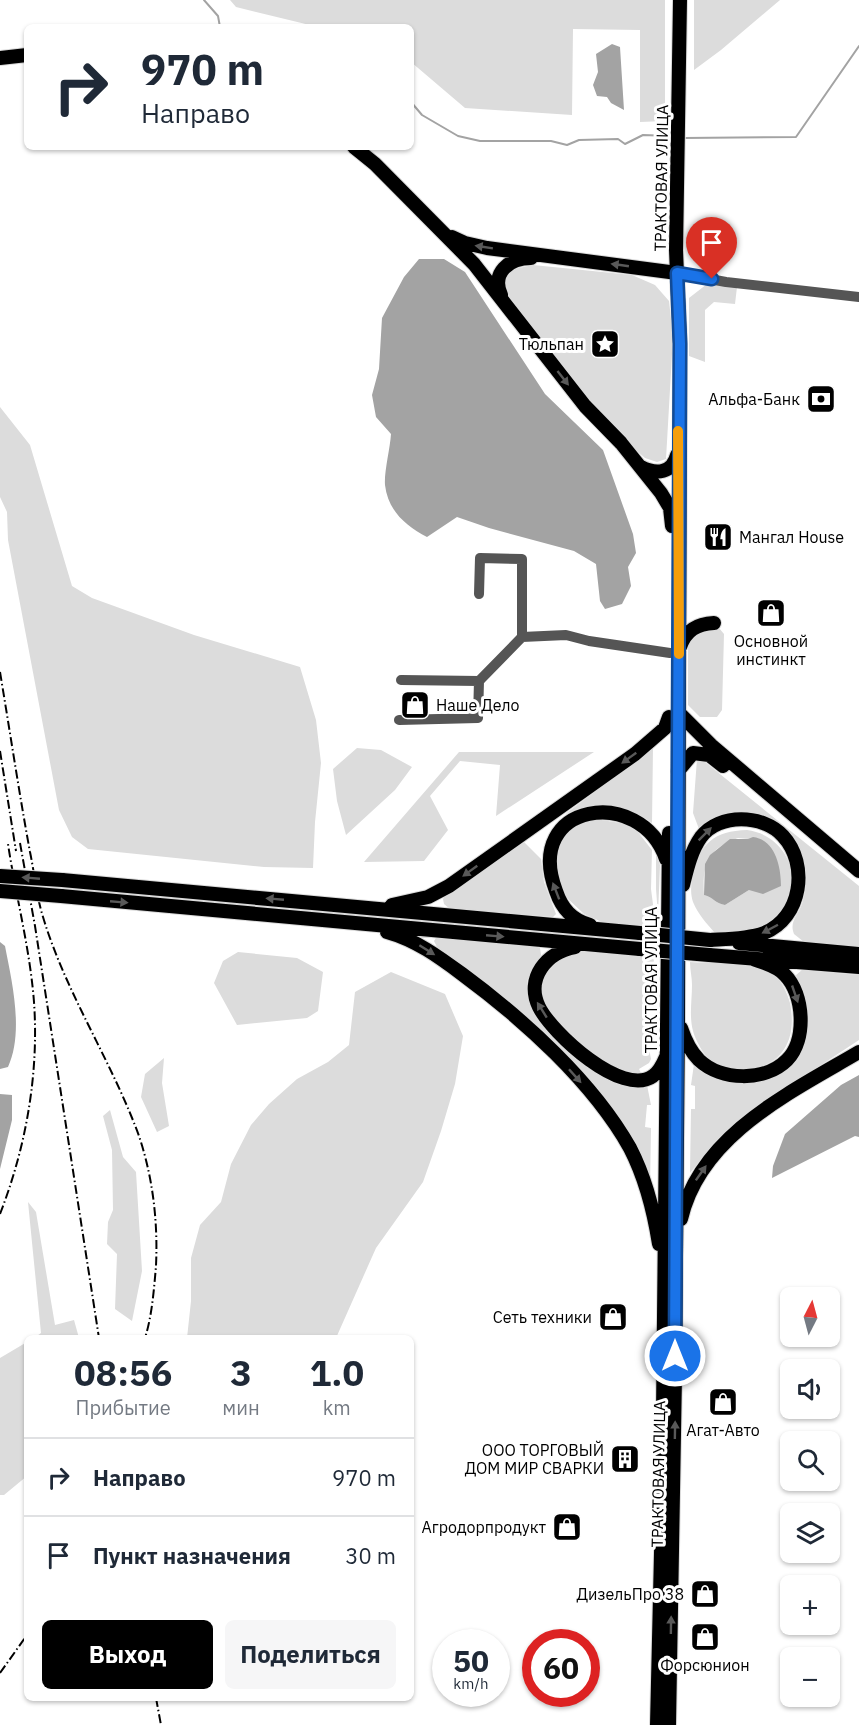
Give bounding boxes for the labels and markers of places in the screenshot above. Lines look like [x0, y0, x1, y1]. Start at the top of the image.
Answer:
pin [686, 217, 737, 279]
place icon: Тюльпан [589, 328, 621, 360]
place label: Тюльпан [519, 334, 584, 354]
bank icon: Альфа-Банк [805, 383, 837, 415]
place label: Альфа-Банк [708, 389, 800, 409]
restaurant icon: Мангал House [702, 521, 734, 553]
place label: Мангал House [739, 527, 844, 547]
shop icon: Основной инстинкт [755, 597, 787, 629]
place label: Основной инстинкт [734, 631, 808, 669]
shop icon: Наше Дело [399, 689, 431, 721]
place label: Наше Дело [436, 695, 520, 715]
shop icon: Сеть техники [597, 1301, 629, 1333]
place label: Сеть техники [493, 1307, 592, 1327]
shop icon: Агат-Авто [707, 1386, 739, 1418]
place label: Агат-Авто [686, 1420, 760, 1440]
place label: ООО ТОРГОВЫЙ ДОМ МИР СВАРКИ [465, 1440, 604, 1478]
building icon: ООО ТОРГОВЫЙ ДОМ МИР СВАРКИ [609, 1443, 641, 1475]
shop icon: Агродорпродукт [551, 1511, 583, 1543]
place label: Агродорпродукт [422, 1517, 546, 1537]
shop icon: ДизельПро 38 [689, 1578, 721, 1610]
place label: ДизельПро 38 [577, 1584, 684, 1604]
shop icon: Форсюнион [689, 1621, 721, 1653]
place label: Форсюнион [660, 1655, 750, 1675]

